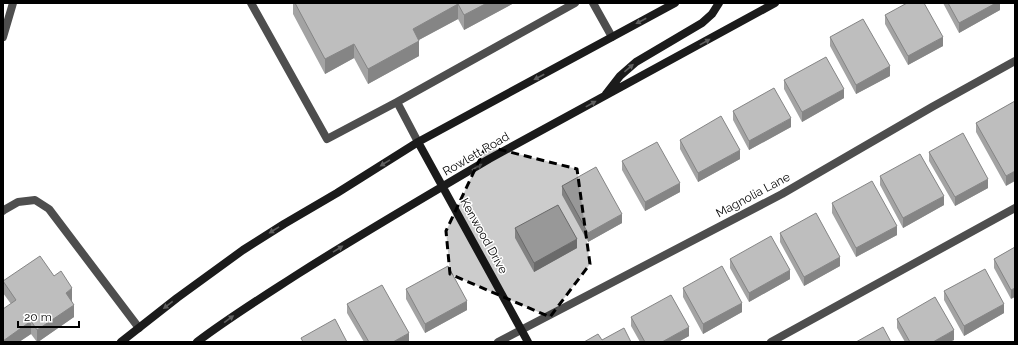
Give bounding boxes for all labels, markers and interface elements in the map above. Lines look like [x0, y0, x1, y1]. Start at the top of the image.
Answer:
one-way arrow [635, 18, 647, 25]
one-way arrow [699, 38, 711, 45]
one-way arrow [624, 64, 634, 73]
one-way arrow [533, 73, 544, 80]
one-way arrow [585, 101, 597, 107]
street label: Rowlett Road [440, 129, 512, 179]
one-way arrow [379, 159, 391, 166]
one-way arrow [471, 163, 483, 170]
street label: Magnolia Lane [714, 170, 792, 220]
street label: Kenwood Drive [457, 196, 511, 276]
one-way arrow [269, 226, 279, 234]
one-way arrow [332, 245, 344, 252]
one-way arrow [163, 301, 174, 309]
scale bar [18, 303, 79, 329]
text: 20 m [24, 310, 52, 324]
one-way arrow [223, 315, 234, 323]

